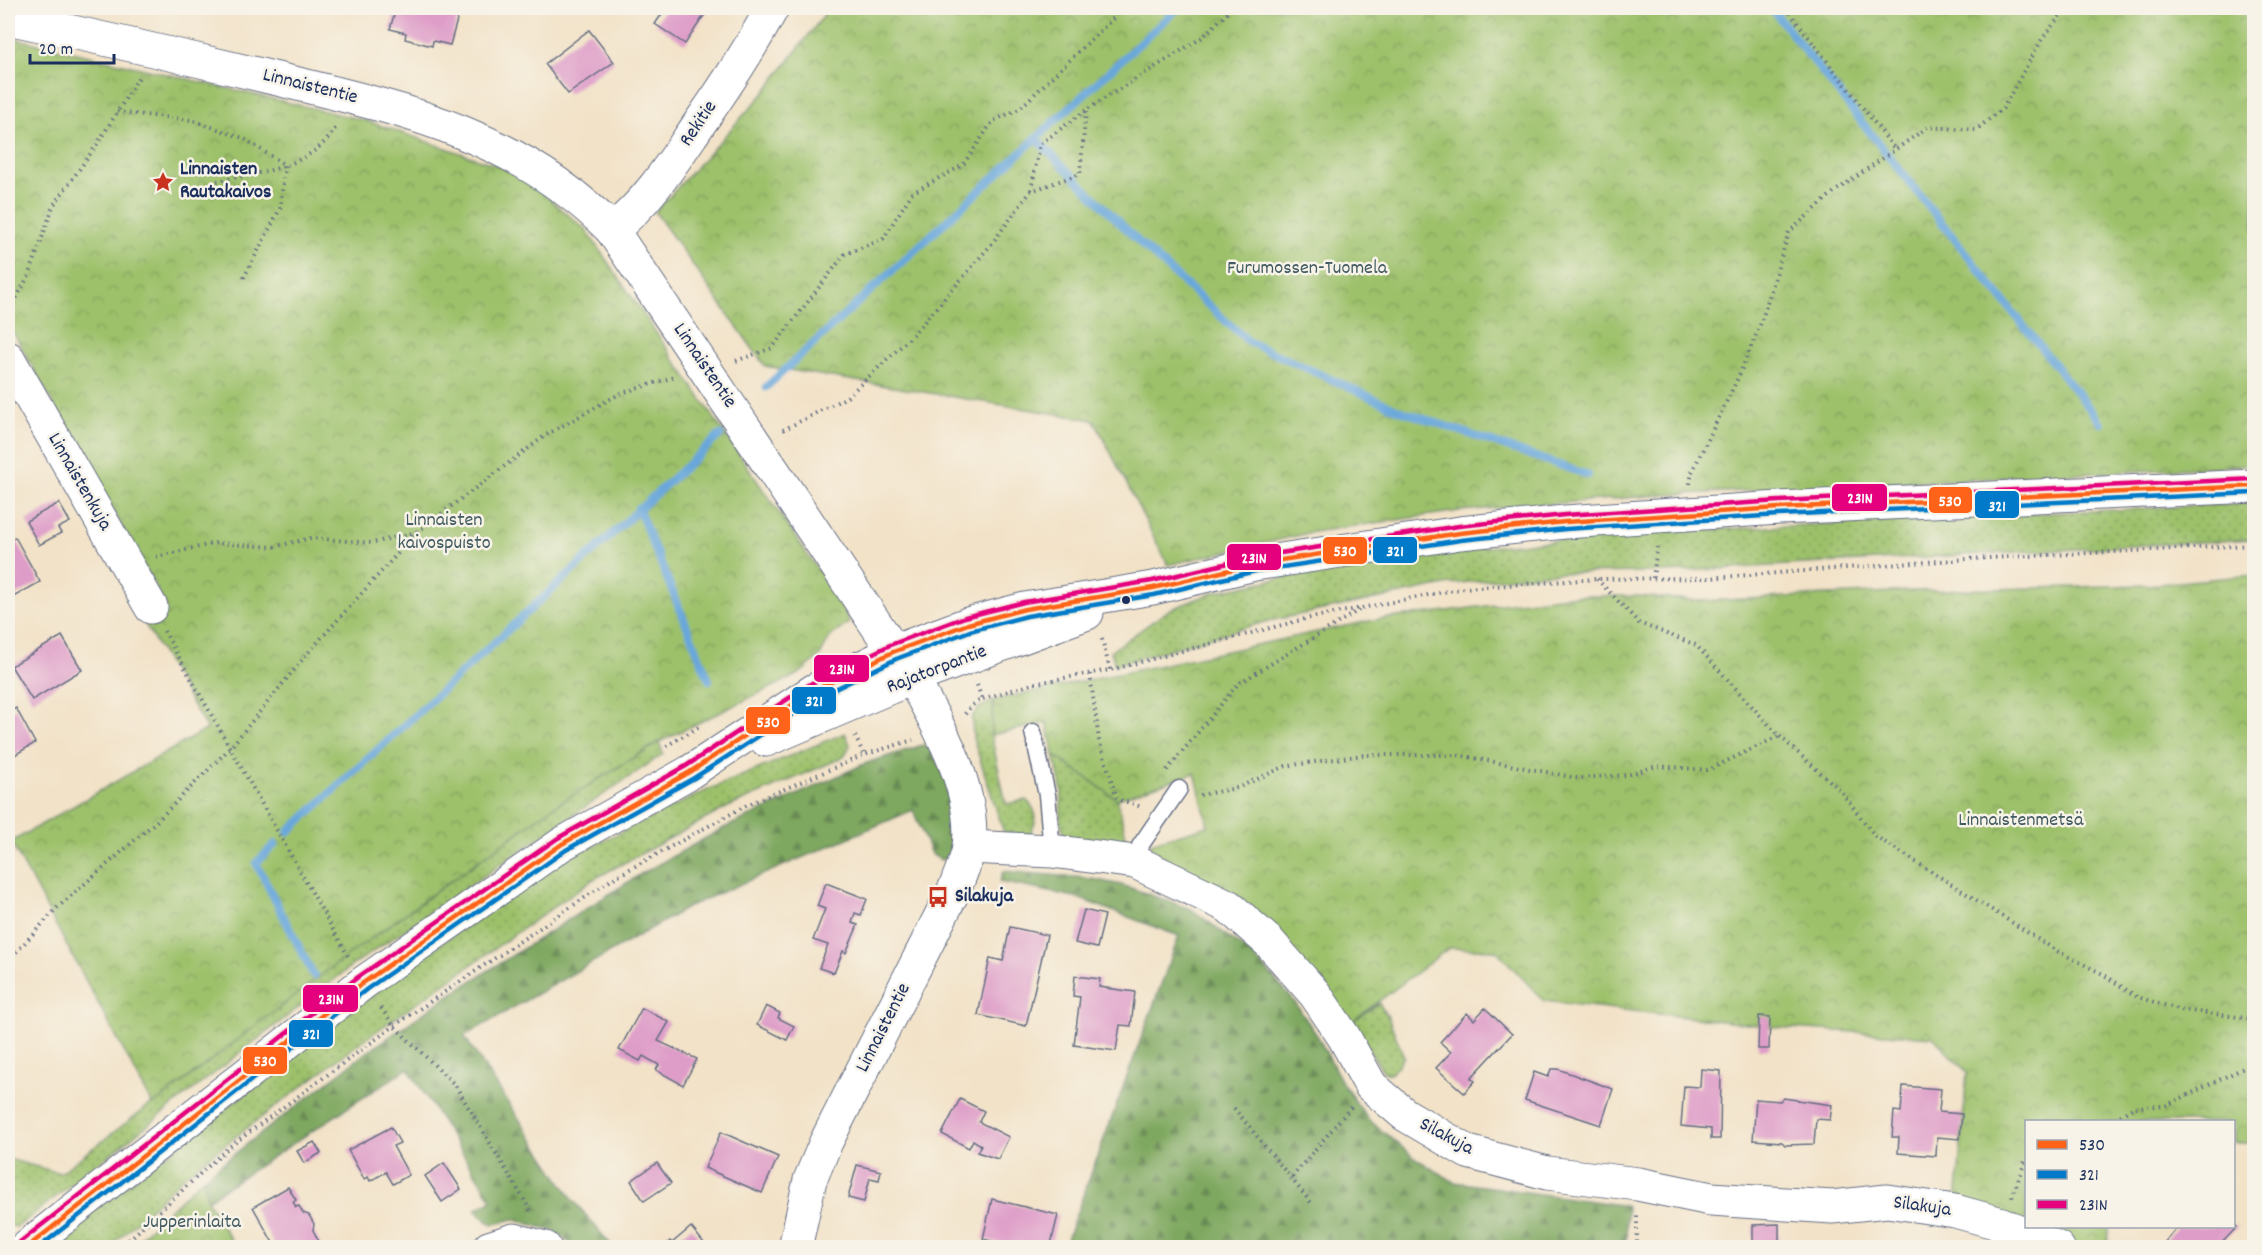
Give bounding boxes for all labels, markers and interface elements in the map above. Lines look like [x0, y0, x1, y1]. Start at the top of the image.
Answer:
scale bar [30, 27, 114, 65]
text: 20 m [39, 38, 73, 63]
street label: Linnaistentie [260, 62, 361, 112]
street label: Rekitie [673, 95, 725, 153]
place label: Linnaisten Rautakaivos [180, 156, 271, 207]
place icon: Linnaisten Rautakaivos [151, 170, 175, 194]
park label: Furumossen-Tuomela [1227, 255, 1388, 283]
street label: Linnaistentie [665, 318, 743, 414]
street label: Linnaistenkuja [40, 428, 119, 537]
line badge: 231N [1831, 483, 1888, 512]
line badge: 530 [1928, 486, 1973, 514]
text: 231N [1847, 488, 1873, 511]
line badge: 321 [1974, 490, 2020, 519]
text: 530 [1938, 491, 1962, 514]
text: 321 [1988, 496, 2006, 519]
park label: Linnaisten kaivospuisto [397, 507, 491, 558]
line badge: 530 [1322, 536, 1368, 565]
line badge: 321 [1372, 536, 1418, 564]
text: 530 [1333, 541, 1357, 564]
text: 321 [1386, 541, 1404, 564]
line badge: 231N [1226, 543, 1282, 571]
text: 231N [1241, 548, 1267, 571]
unlabelled marker [1120, 594, 1132, 606]
street label: Rajatorpantie [883, 638, 991, 702]
line badge: 231N [813, 654, 870, 683]
text: 231N [829, 659, 855, 682]
line badge: 321 [791, 686, 837, 715]
text: 321 [805, 691, 823, 714]
line badge: 530 [745, 706, 791, 735]
text: 530 [756, 712, 780, 735]
park label: Linnaistenmetsä [1958, 807, 2084, 835]
place label: Silakuja [955, 883, 1014, 911]
bus stop icon: Silakuja [926, 885, 950, 909]
street label: Linnaistentie [849, 978, 919, 1078]
line badge: 231N [302, 984, 359, 1013]
text: 231N [318, 989, 344, 1012]
line badge: 321 [288, 1019, 334, 1048]
text: 321 [302, 1024, 320, 1047]
line badge: 530 [242, 1046, 288, 1075]
text: 530 [253, 1051, 277, 1074]
street label: Silakuja [1414, 1111, 1479, 1163]
legend [2025, 1120, 2235, 1228]
text: 530 [2079, 1134, 2105, 1159]
text: 321 [2079, 1164, 2099, 1189]
street label: Silakuja [1891, 1189, 1953, 1225]
text: 231N [2079, 1194, 2108, 1219]
park label: Jupperinlaita [143, 1209, 242, 1237]

